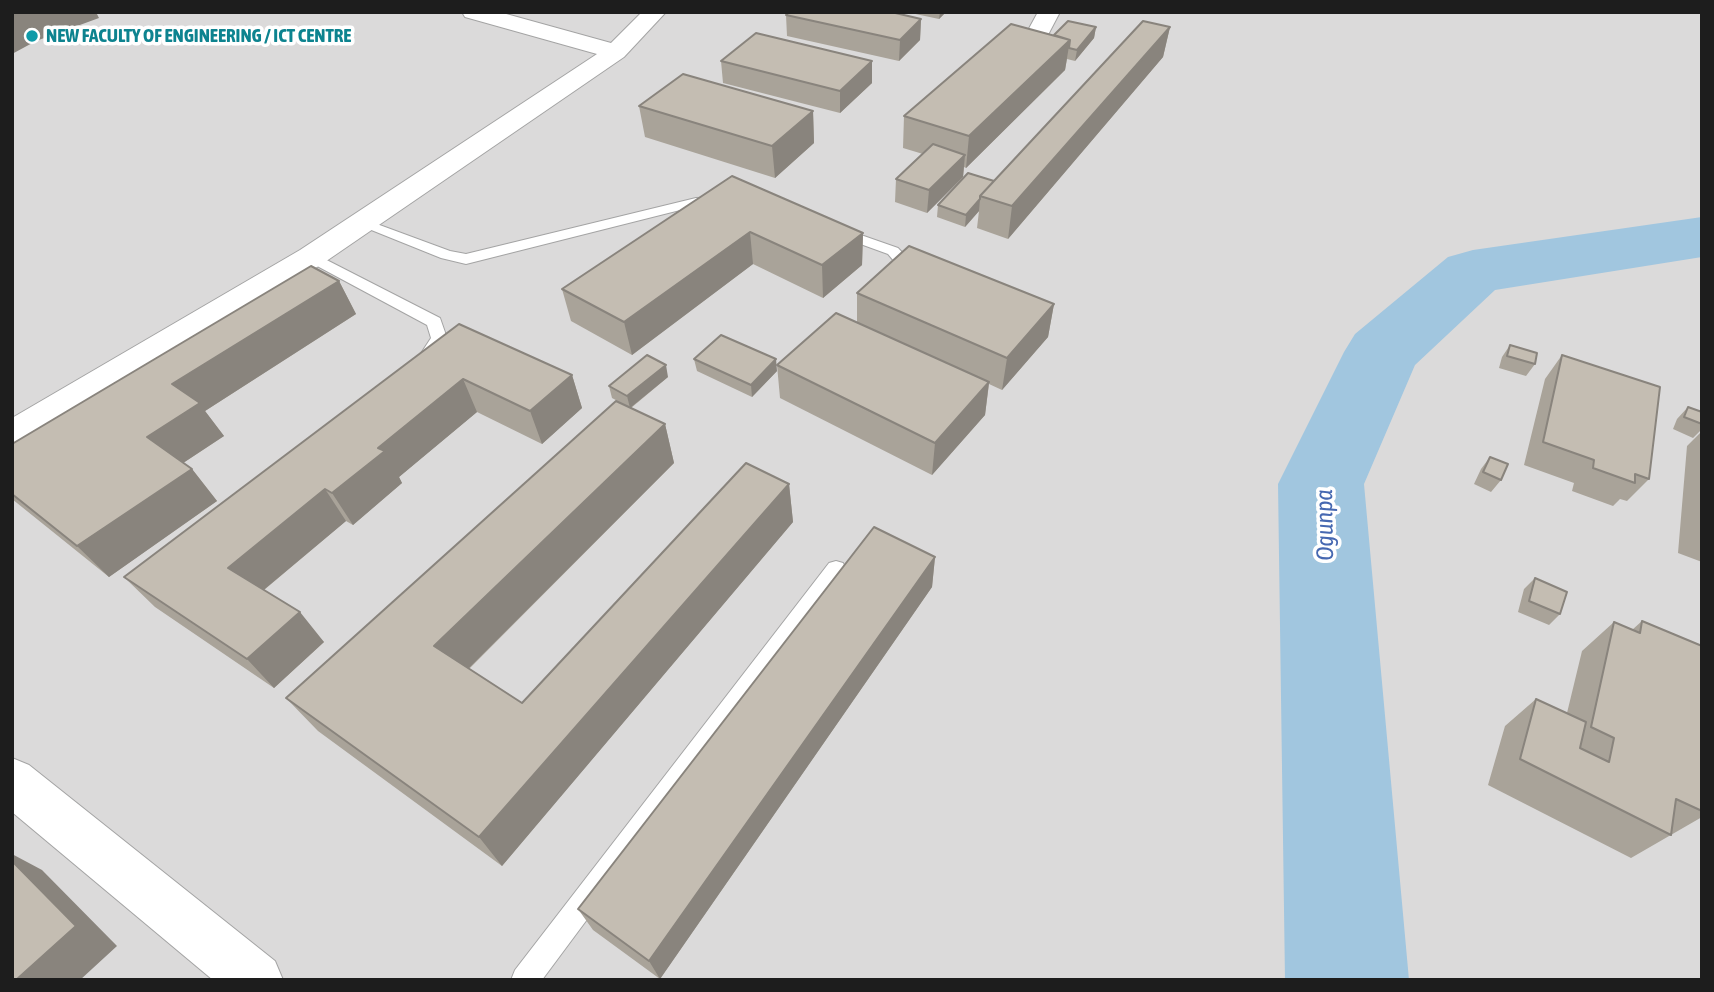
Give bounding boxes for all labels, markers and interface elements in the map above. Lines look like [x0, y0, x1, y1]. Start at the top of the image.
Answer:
place label: NEW FACULTY OF ENGINEERING / ICT CENTRE [46, 25, 351, 47]
marker: NEW FACULTY OF ENGINEERING / ICT CENTRE [24, 28, 40, 44]
water label: Ogunpa [1310, 489, 1340, 561]

